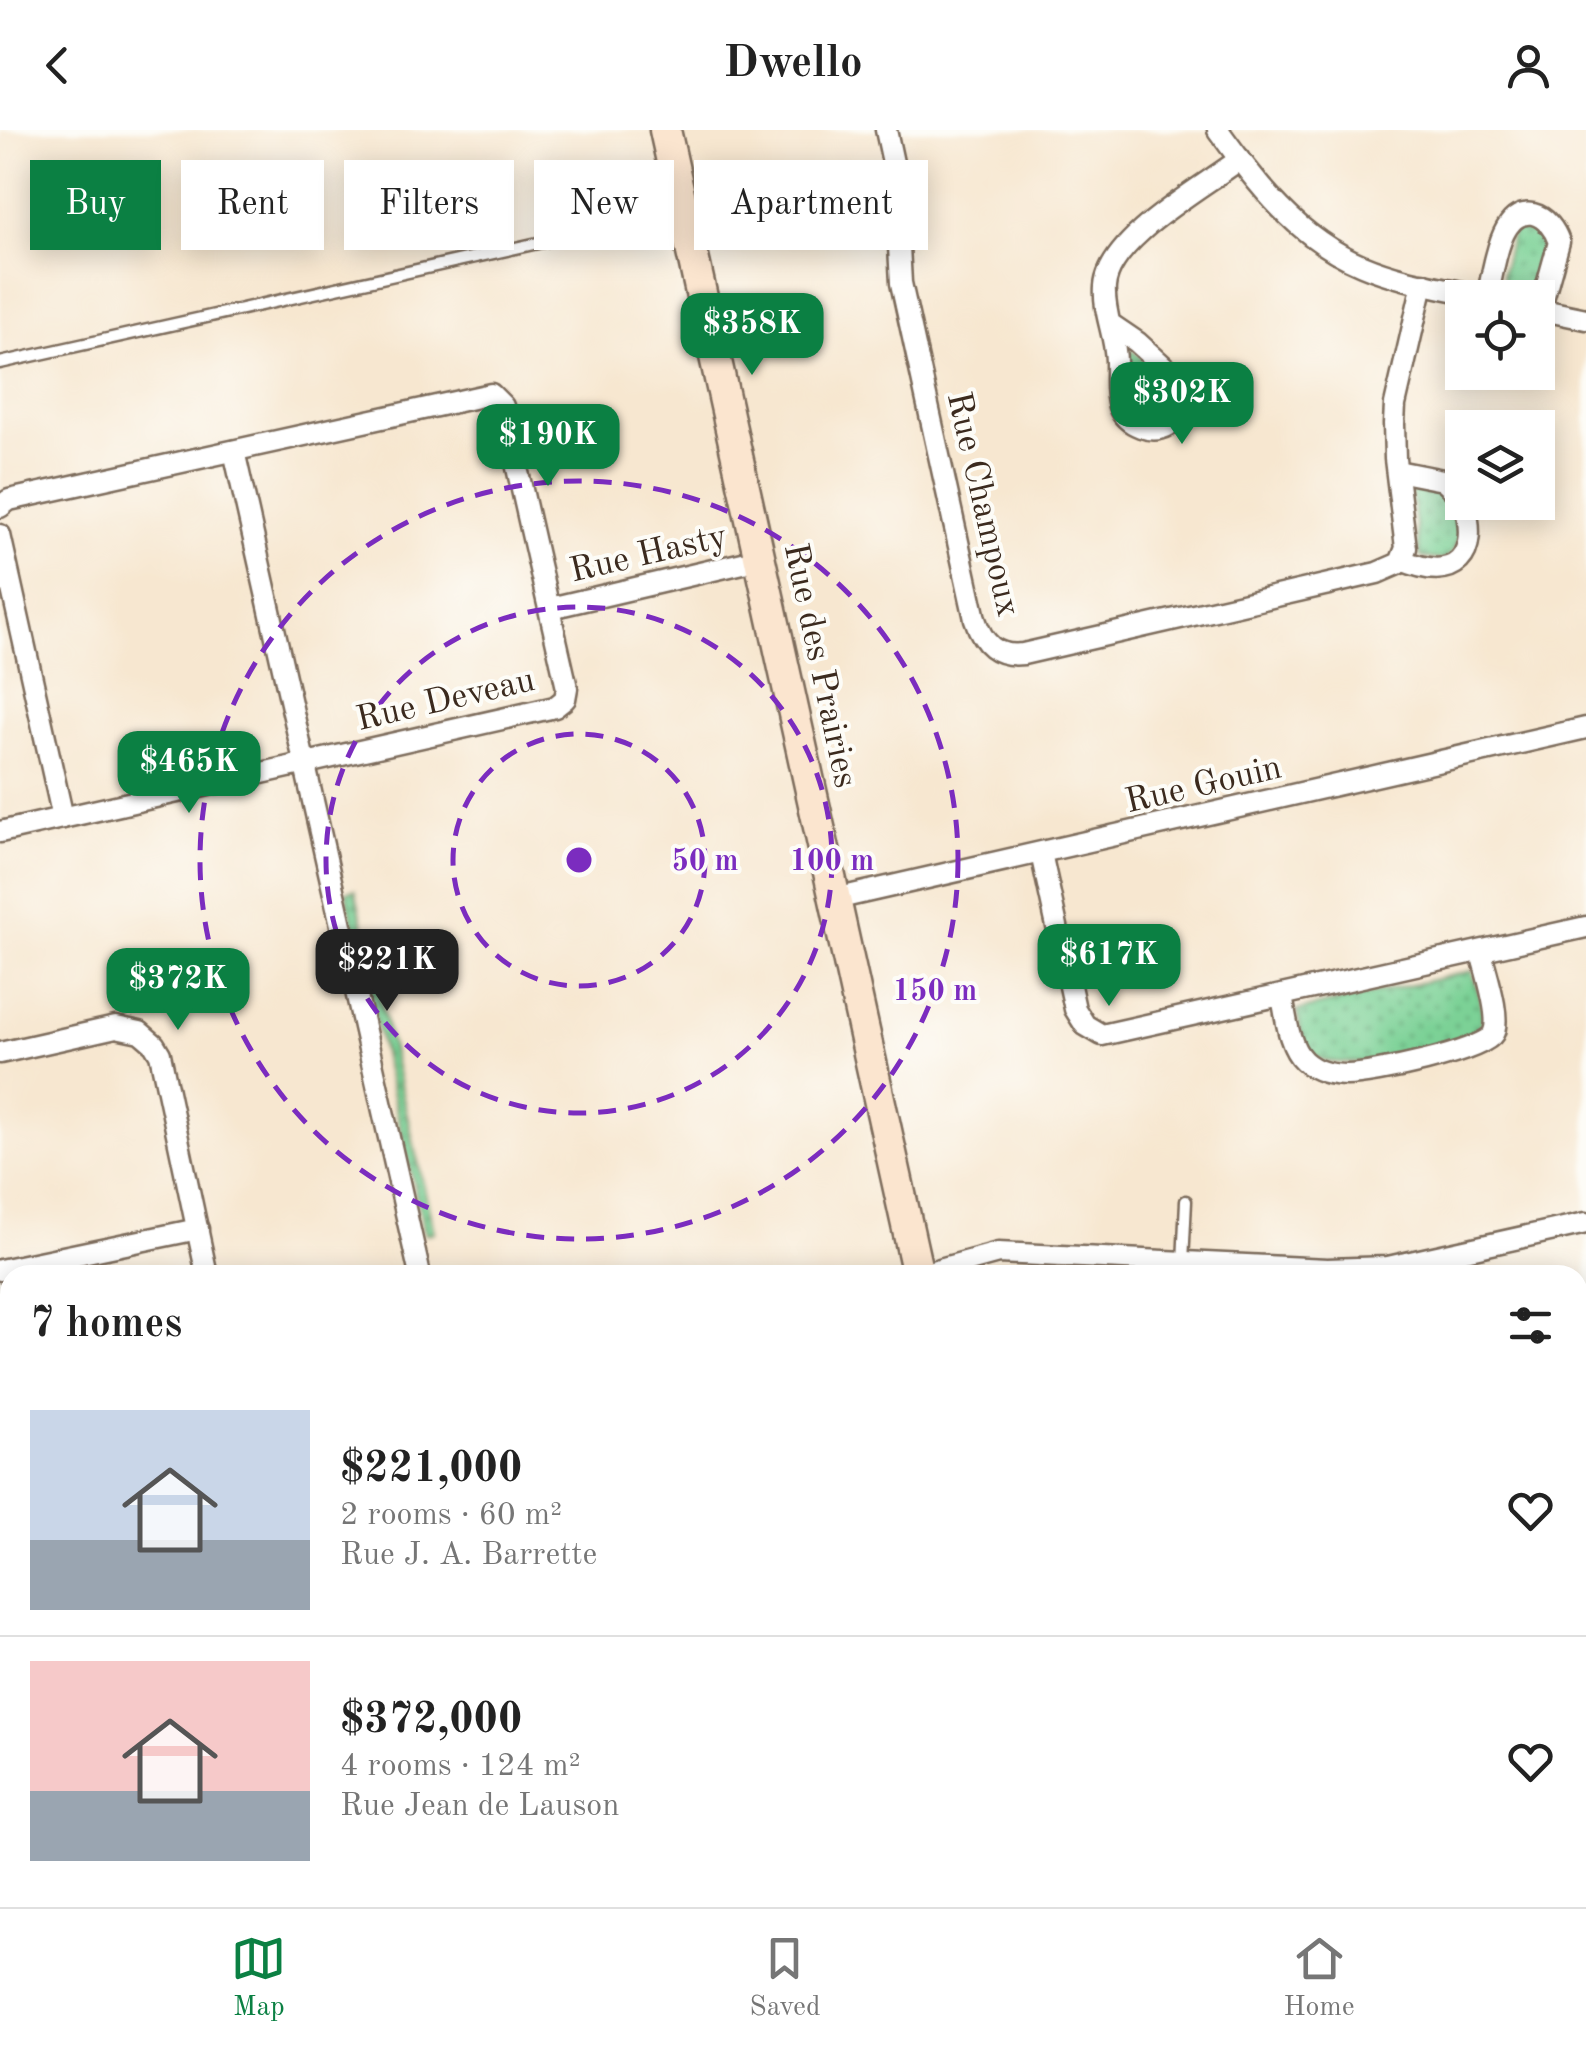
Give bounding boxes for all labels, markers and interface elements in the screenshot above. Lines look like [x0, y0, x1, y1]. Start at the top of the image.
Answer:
icon: back [30, 38, 85, 93]
icon: person [1501, 38, 1556, 93]
text: Dwello [723, 42, 863, 87]
chip: Buy [30, 160, 161, 250]
chip: Rent [181, 160, 324, 250]
chip: Filters [344, 160, 514, 250]
chip: New [534, 160, 674, 250]
chip: Apartment [694, 160, 928, 250]
map controls [1445, 280, 1555, 520]
button: locate [1445, 280, 1555, 390]
pin: $358K [682, 293, 822, 378]
text: $358K [703, 309, 801, 341]
pin: $302K [1112, 362, 1252, 447]
text: $302K [1133, 378, 1231, 410]
street label: Rue Champoux [940, 389, 1025, 620]
pin: $190K [478, 404, 618, 489]
button: layers [1445, 410, 1555, 520]
text: $190K [499, 420, 597, 452]
street label: Rue Hasty [566, 519, 731, 590]
street label: Rue des Prairies [777, 540, 863, 791]
street label: Rue Deveau [353, 663, 538, 738]
pin: $465K [119, 731, 259, 816]
text: $465K [140, 747, 238, 779]
street label: Rue Gouin [1122, 750, 1285, 820]
centre of rings [561, 842, 597, 878]
text: 50 m [671, 847, 739, 877]
text: 100 m [790, 847, 874, 877]
pin: $617K [1039, 924, 1179, 1009]
pin: $221K [317, 929, 457, 1014]
text: $617K [1060, 940, 1158, 972]
text: $221K [338, 945, 436, 977]
pin: $372K [108, 948, 248, 1033]
text: $372K [129, 964, 227, 996]
text: 150 m [893, 977, 977, 1007]
icon: filters [1503, 1298, 1558, 1353]
text: 7 homes [30, 1304, 182, 1346]
text: $221,000 [340, 1449, 522, 1491]
icon: home [110, 1450, 230, 1570]
icon: heart [1503, 1483, 1558, 1538]
text: 2 rooms · 60 m² [340, 1500, 562, 1532]
text: Rue J. A. Barrette [340, 1540, 597, 1572]
text: $372,000 [340, 1700, 522, 1742]
icon: home [110, 1701, 230, 1821]
icon: heart [1503, 1734, 1558, 1789]
text: 4 rooms · 124 m² [340, 1751, 581, 1783]
text: Rue Jean de Lauson [340, 1791, 620, 1823]
tab: Map [231, 1931, 286, 2026]
tab: Saved [749, 1931, 821, 2026]
tab: Home [1283, 1931, 1355, 2026]

